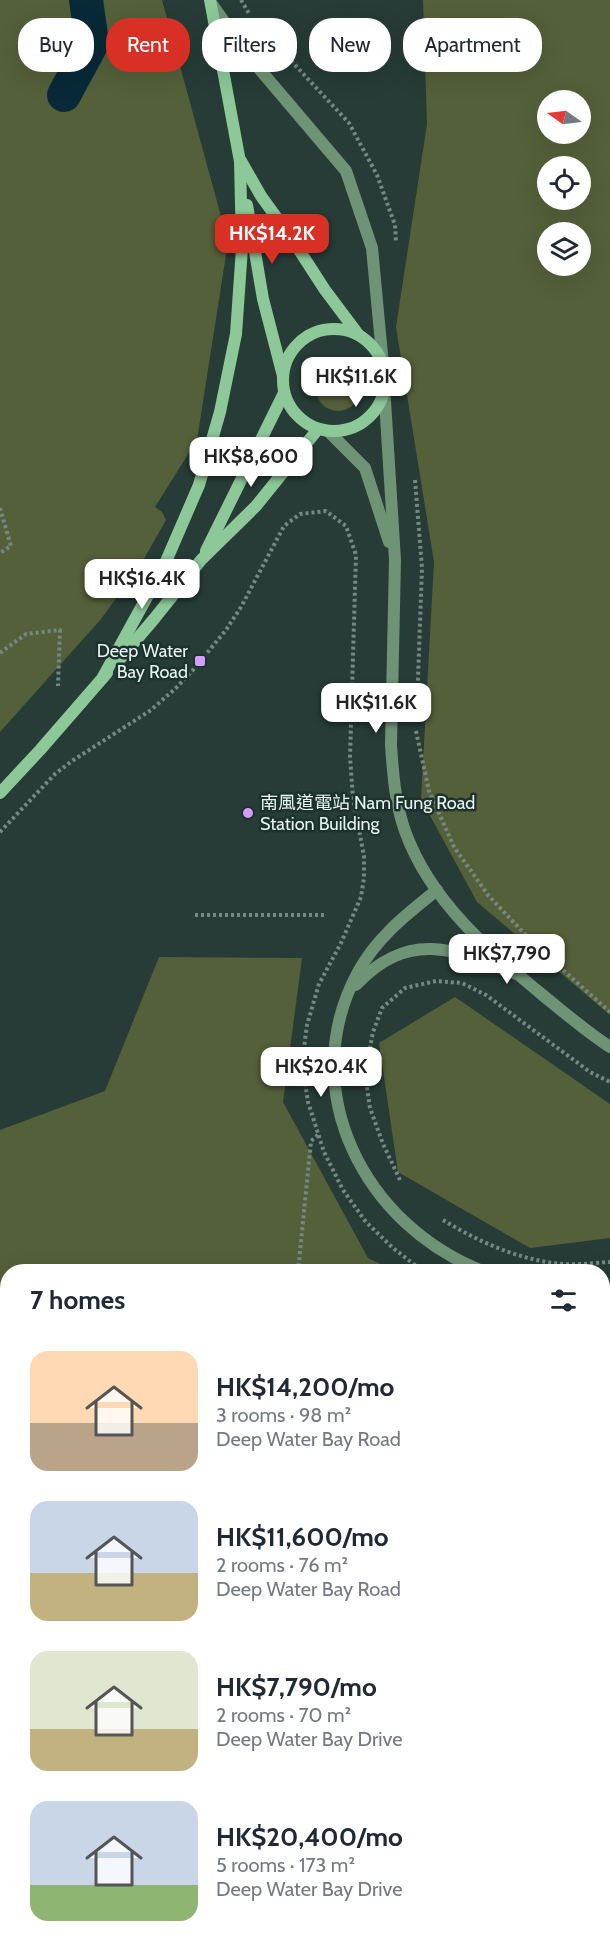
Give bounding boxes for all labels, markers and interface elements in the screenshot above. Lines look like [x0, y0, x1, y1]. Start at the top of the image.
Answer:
chip: Buy [18, 18, 94, 72]
chip: Rent [106, 18, 190, 72]
chip: Filters [202, 18, 297, 72]
chip: New [309, 18, 391, 72]
chip: Apartment [403, 18, 542, 72]
north arrow [537, 90, 591, 144]
map controls [537, 90, 591, 276]
button: locate [537, 156, 591, 210]
pin: HK$14.2K [210, 214, 334, 265]
text: HK$14.2K [229, 221, 315, 245]
button: layers [537, 222, 591, 276]
pin: HK$11.6K [294, 357, 418, 408]
text: HK$11.6K [315, 364, 397, 388]
pin: HK$8,600 [189, 437, 313, 488]
text: HK$8,600 [204, 444, 298, 468]
pin: HK$16.4K [80, 559, 204, 610]
text: HK$16.4K [99, 566, 185, 590]
place label: Deep Water Bay Road [97, 640, 188, 683]
marker: Deep Water Bay Road [193, 654, 207, 668]
pin: HK$11.6K [314, 683, 438, 734]
text: HK$11.6K [335, 690, 417, 714]
place label: 南風道電站 Nam Fung Road Station Building [260, 792, 475, 835]
marker: 南風道電站 Nam Fung Road Station Building [241, 806, 255, 820]
pin: HK$7,790 [445, 934, 569, 985]
text: HK$7,790 [463, 941, 551, 965]
pin: HK$20.4K [259, 1047, 383, 1098]
text: HK$20.4K [275, 1054, 367, 1078]
text: 7 homes [30, 1284, 125, 1316]
icon: filters [547, 1284, 580, 1317]
text: HK$14,200/mo [216, 1371, 394, 1403]
icon: home [78, 1375, 150, 1447]
text: 3 rooms · 98 m² [216, 1403, 351, 1427]
text: Deep Water Bay Road [216, 1427, 401, 1451]
text: HK$11,600/mo [216, 1521, 389, 1553]
icon: home [78, 1525, 150, 1597]
text: 2 rooms · 76 m² [216, 1553, 348, 1577]
text: Deep Water Bay Road [216, 1577, 401, 1601]
text: HK$7,790/mo [216, 1671, 377, 1703]
icon: home [78, 1675, 150, 1747]
text: 2 rooms · 70 m² [216, 1703, 351, 1727]
text: Deep Water Bay Drive [216, 1727, 402, 1751]
text: HK$20,400/mo [216, 1821, 403, 1853]
icon: home [78, 1825, 150, 1897]
text: 5 rooms · 173 m² [216, 1853, 355, 1877]
text: Deep Water Bay Drive [216, 1877, 402, 1901]

